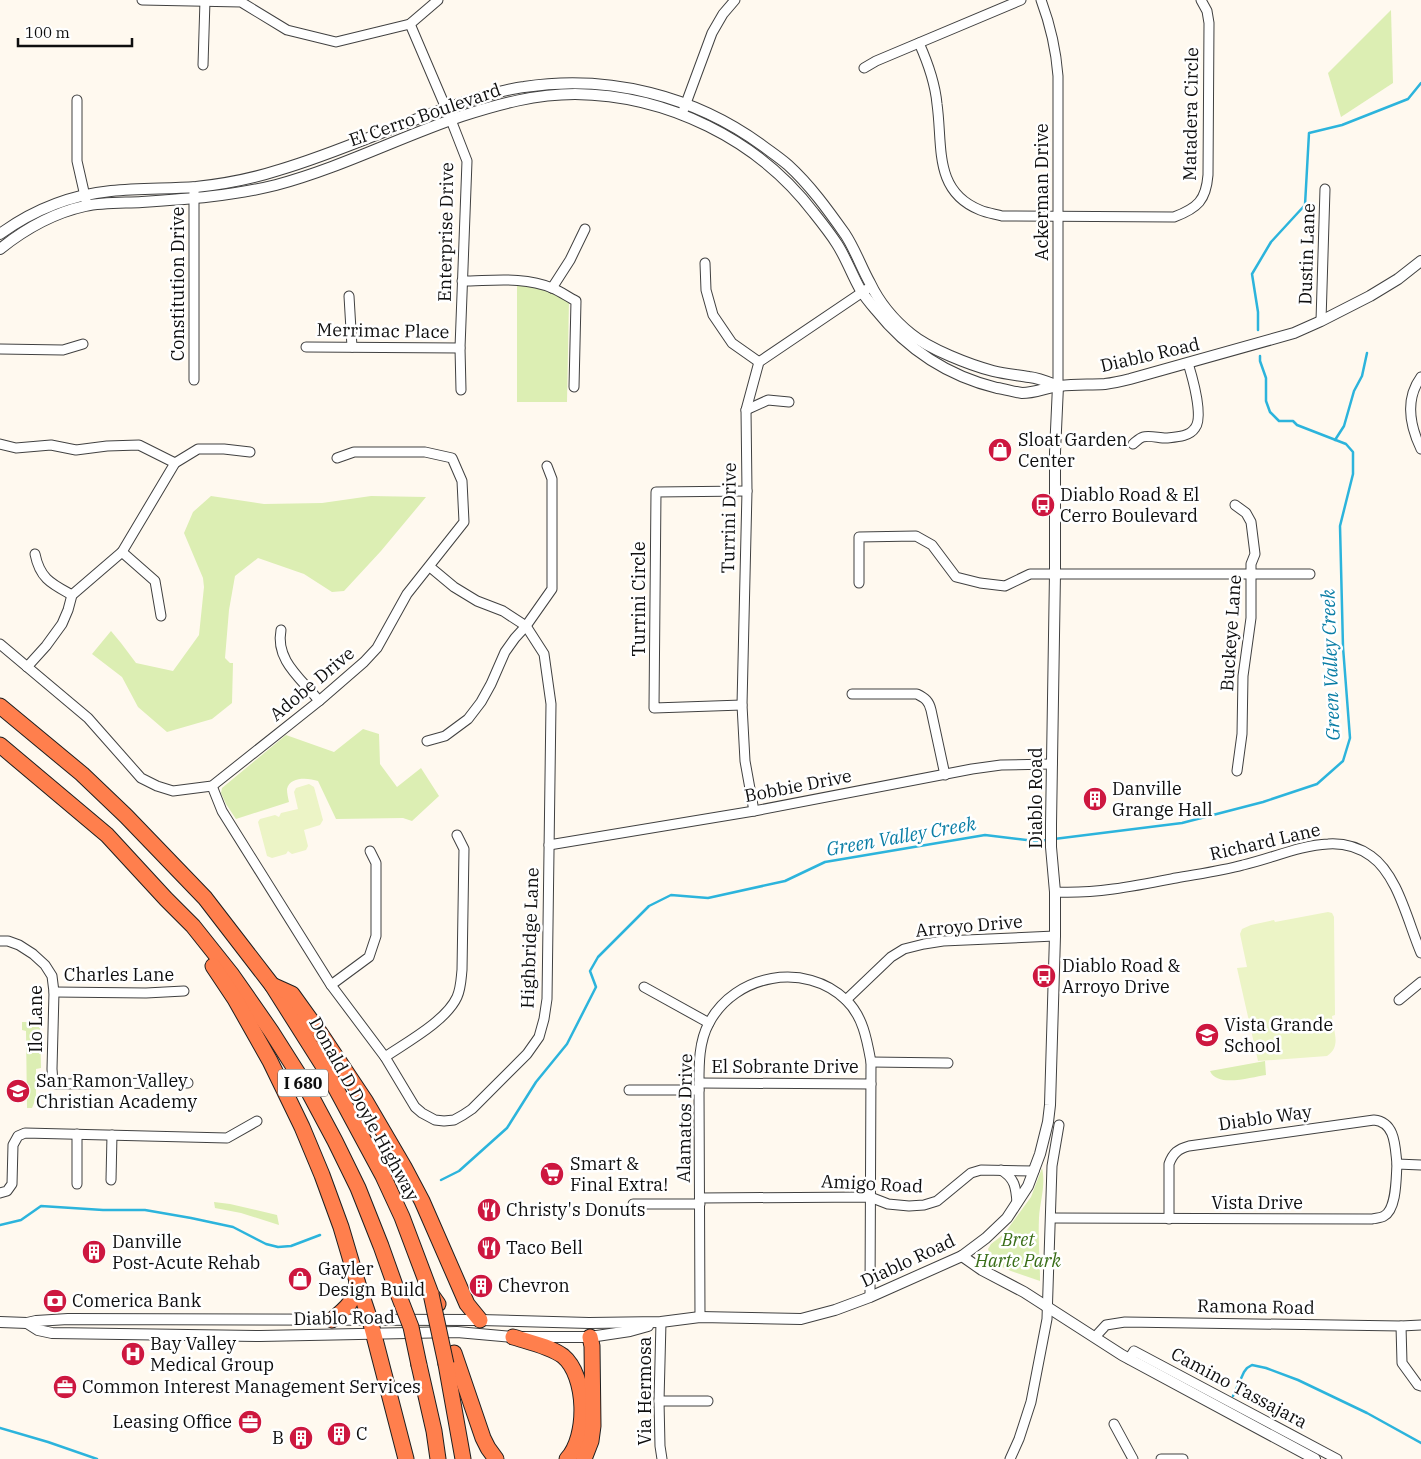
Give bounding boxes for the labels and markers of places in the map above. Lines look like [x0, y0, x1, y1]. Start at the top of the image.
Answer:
place label: Sloat Garden Center [1018, 428, 1128, 472]
shop icon: Sloat Garden Center [987, 437, 1013, 463]
place label: Diablo Road & El Cerro Boulevard [1060, 483, 1200, 527]
bus stop icon: Diablo Road & El Cerro Boulevard [1030, 492, 1056, 518]
place label: Danville Grange Hall [1112, 777, 1213, 821]
building icon: Danville Grange Hall [1082, 786, 1108, 812]
place label: Diablo Road & Arroyo Drive [1062, 954, 1181, 998]
bus stop icon: Diablo Road & Arroyo Drive [1031, 963, 1057, 989]
place label: Vista Grande School [1224, 1013, 1333, 1057]
school or university icon: Vista Grande School [1194, 1022, 1220, 1048]
place label: San Ramon Valley Christian Academy [36, 1069, 198, 1113]
school or university icon: San Ramon Valley Christian Academy [5, 1078, 31, 1104]
place label: Smart & Final Extra! [570, 1152, 668, 1196]
supermarket icon: Smart & Final Extra! [539, 1161, 565, 1187]
restaurant icon: Christy's Donuts [476, 1197, 502, 1223]
place label: Christy's Donuts [506, 1198, 645, 1221]
place label: Danville Post-Acute Rehab [112, 1230, 260, 1274]
restaurant icon: Taco Bell [476, 1235, 502, 1261]
place label: Taco Bell [506, 1236, 583, 1259]
building icon: Danville Post-Acute Rehab [81, 1239, 107, 1265]
place label: Gayler Design Build [318, 1257, 425, 1301]
shop icon: Gayler Design Build [287, 1266, 313, 1292]
building icon: Chevron [468, 1273, 494, 1299]
place label: Chevron [498, 1274, 570, 1297]
bank icon: Comerica Bank [42, 1288, 68, 1314]
place label: Comerica Bank [72, 1289, 202, 1312]
place label: Bay Valley Medical Group [150, 1332, 274, 1376]
hospital icon: Bay Valley Medical Group [120, 1341, 146, 1367]
office icon: Common Interest Management Services [52, 1374, 78, 1400]
place label: Common Interest Management Services [82, 1375, 421, 1398]
office icon: Leasing Office [237, 1409, 263, 1435]
place label: Leasing Office [113, 1410, 232, 1433]
building icon: C [326, 1421, 352, 1447]
place label: C [356, 1422, 368, 1445]
building icon: B [288, 1425, 314, 1451]
place label: B [272, 1426, 284, 1449]

